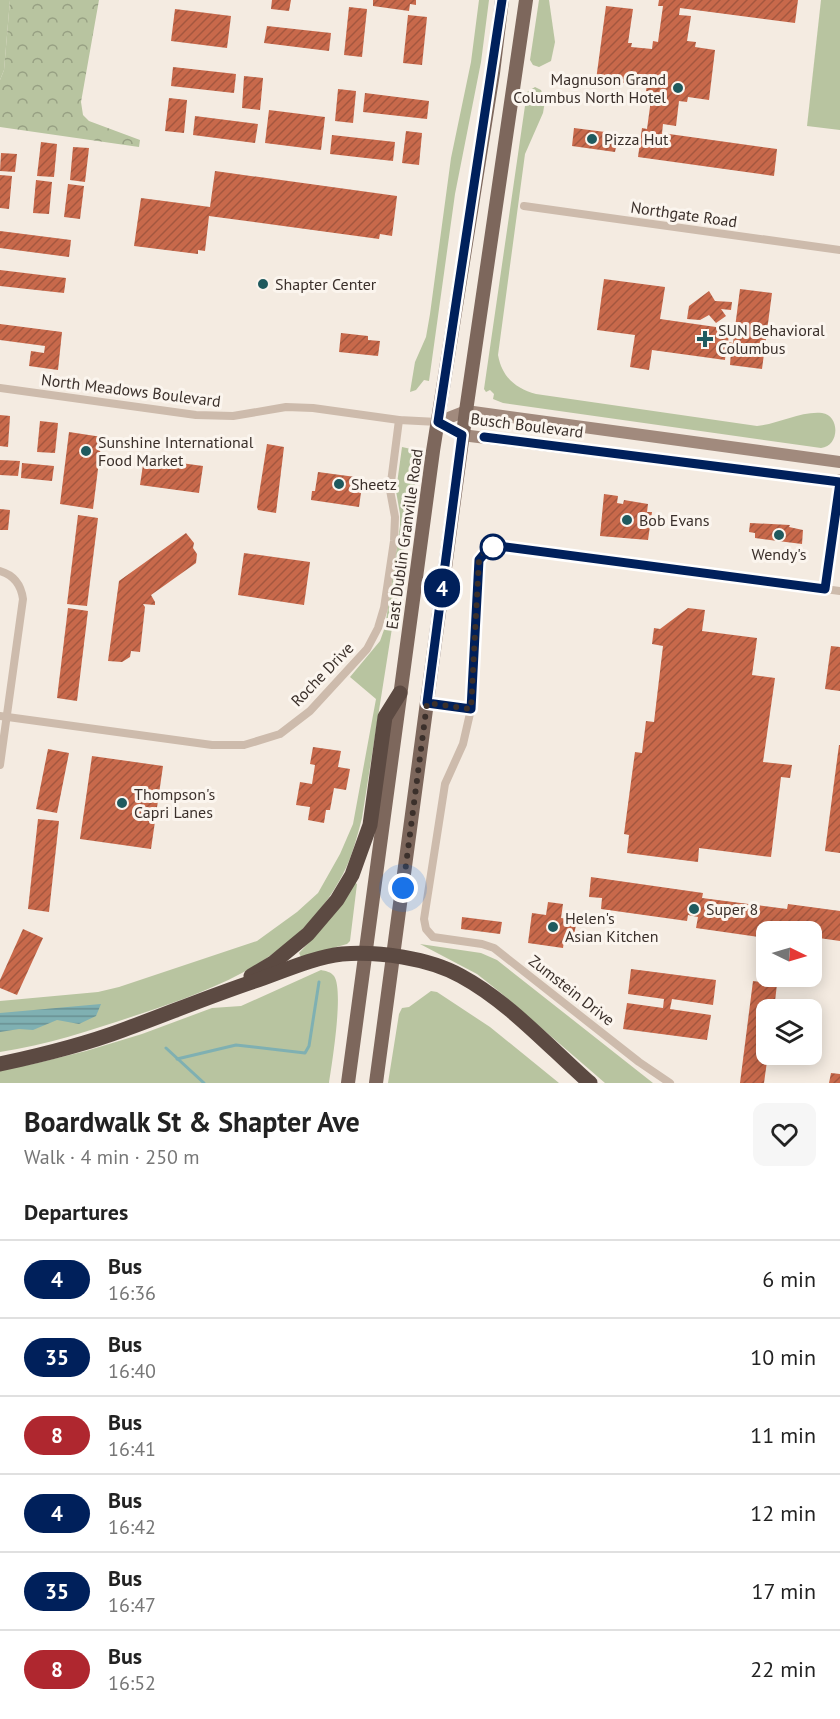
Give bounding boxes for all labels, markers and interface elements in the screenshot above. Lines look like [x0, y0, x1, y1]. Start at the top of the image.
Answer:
place label: Magnuson Grand Columbus North Hotel [513, 69, 666, 107]
marker: Magnuson Grand Columbus North Hotel [671, 81, 685, 95]
place label: Pizza Hut [604, 129, 669, 149]
marker: Pizza Hut [585, 132, 599, 146]
street label: Northgate Road [629, 197, 739, 231]
place label: Shapter Center [275, 274, 377, 294]
marker: Shapter Center [256, 277, 270, 291]
place label: SUN Behavioral Columbus [718, 320, 825, 358]
marker: SUN Behavioral Columbus [696, 330, 714, 348]
street label: North Meadows Boulevard [40, 369, 222, 411]
street label: Busch Boulevard [469, 408, 585, 442]
place label: Sunshine International Food Market [98, 432, 254, 470]
marker: Sunshine International Food Market [79, 444, 93, 458]
street label: East Dublin Granville Road [381, 447, 427, 631]
place label: Sheetz [351, 474, 397, 494]
marker: Sheetz [332, 477, 346, 491]
place label: Bob Evans [639, 510, 710, 530]
marker: Bob Evans [620, 513, 634, 527]
marker: Wendy's [772, 528, 786, 542]
unlabelled marker [480, 534, 506, 560]
place label: Wendy's [752, 544, 807, 564]
line badge: 4 [422, 568, 462, 608]
text: 4 [436, 575, 448, 602]
street label: Roche Drive [286, 638, 358, 710]
place label: Thompson's Capri Lanes [134, 784, 215, 822]
marker: Thompson's Capri Lanes [115, 796, 129, 810]
your location [388, 873, 418, 903]
place label: Super 8 [706, 899, 758, 919]
marker: Super 8 [687, 902, 701, 916]
place label: Helen's Asian Kitchen [565, 908, 659, 946]
marker: Helen's Asian Kitchen [546, 920, 560, 934]
north arrow [756, 921, 822, 987]
map controls [756, 921, 822, 1065]
street label: Zumstein Drive [525, 950, 619, 1030]
button: layers [756, 999, 822, 1065]
text: Boardwalk St & Shapter Ave [24, 1103, 360, 1140]
button: heart [753, 1103, 816, 1166]
text: Walk · 4 min · 250 m [24, 1144, 200, 1170]
text: Departures [24, 1198, 128, 1226]
text: Bus [108, 1252, 142, 1280]
text: 6 min [762, 1265, 816, 1293]
text: 4 [51, 1266, 63, 1293]
text: 16:36 [108, 1280, 156, 1306]
text: Bus [108, 1330, 142, 1358]
text: 10 min [750, 1343, 816, 1371]
text: 35 [45, 1344, 69, 1371]
text: 16:40 [108, 1358, 156, 1384]
text: Bus [108, 1408, 142, 1436]
text: 11 min [750, 1421, 816, 1449]
text: 8 [51, 1422, 63, 1449]
text: 16:41 [108, 1436, 156, 1462]
text: Bus [108, 1486, 142, 1514]
text: 12 min [750, 1499, 816, 1527]
text: 4 [51, 1500, 63, 1527]
text: 16:42 [108, 1514, 156, 1540]
text: Bus [108, 1564, 142, 1592]
text: 17 min [752, 1577, 816, 1605]
text: 35 [45, 1578, 69, 1605]
text: 16:47 [108, 1592, 156, 1618]
text: Bus [108, 1642, 142, 1670]
text: 22 min [750, 1655, 816, 1683]
text: 8 [51, 1656, 63, 1683]
text: 16:52 [108, 1670, 156, 1696]

